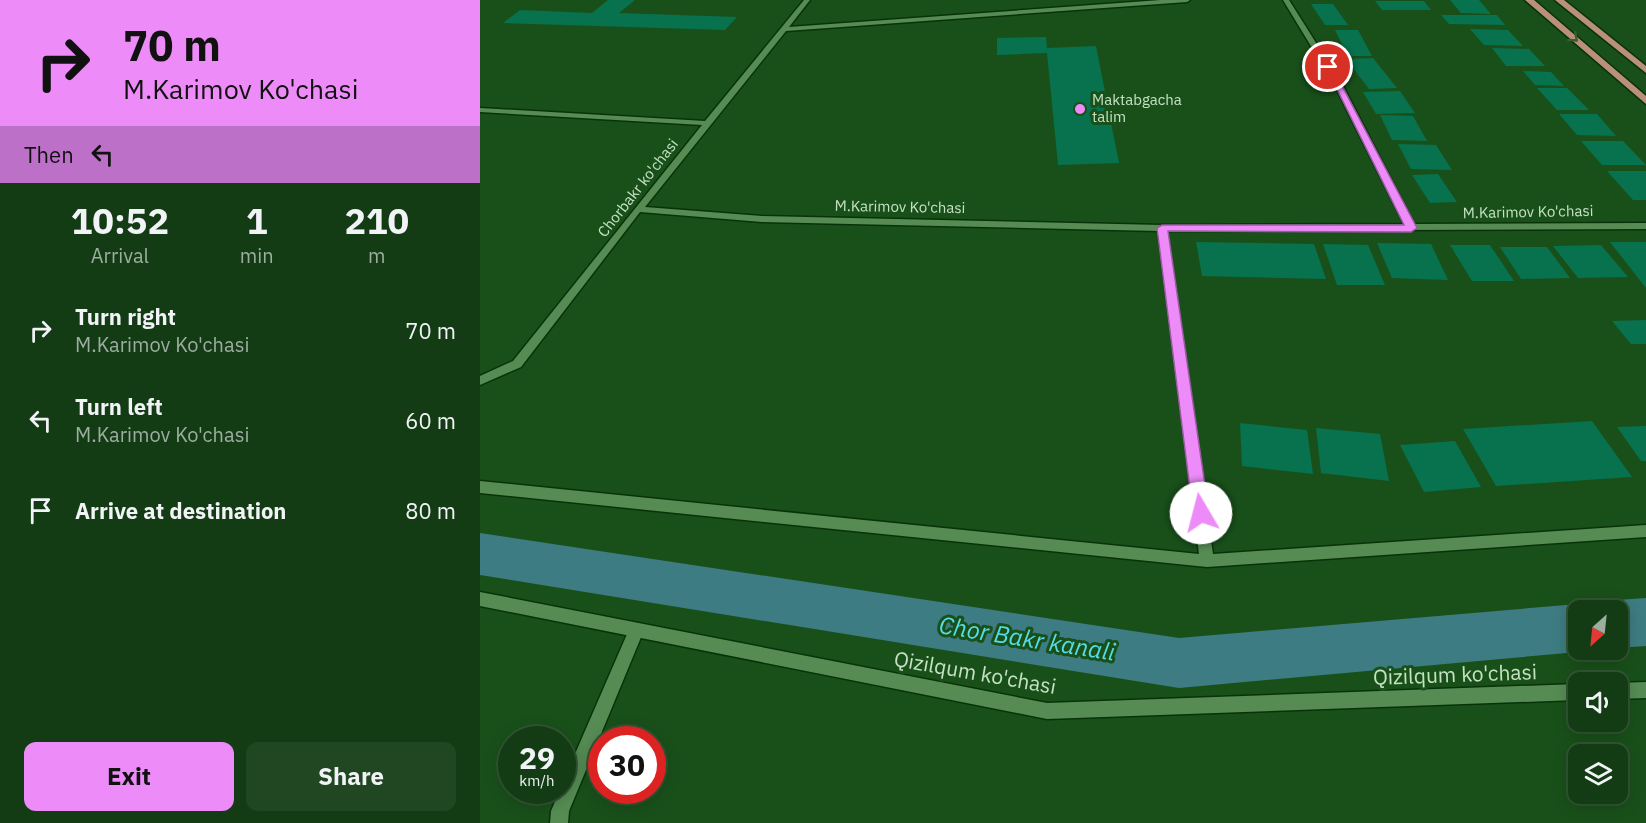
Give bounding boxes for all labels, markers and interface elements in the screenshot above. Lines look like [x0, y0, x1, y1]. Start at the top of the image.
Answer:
text: 70 m [123, 18, 221, 73]
icon: right [24, 24, 102, 102]
one-way arrow [1567, 31, 1578, 42]
pin [1302, 41, 1353, 92]
icon: arrive [1311, 50, 1344, 83]
text: M.Karimov Ko'chasi [123, 71, 358, 106]
place label: Maktabgacha talim [1092, 90, 1182, 126]
marker: Maktabgacha talim [1073, 102, 1087, 116]
street label: Chorbakr ko'chasi [593, 135, 682, 241]
icon: left [86, 138, 119, 171]
text: Then [24, 140, 74, 169]
street label: M.Karimov Ko'chasi [834, 196, 966, 217]
text: 10:52 [71, 197, 169, 244]
text: 1 [246, 197, 268, 244]
text: 210 [344, 197, 409, 244]
street label: M.Karimov Ko'chasi [1462, 201, 1594, 222]
text: Arrival [91, 242, 149, 269]
text: min [240, 242, 274, 269]
text: m [368, 242, 386, 269]
text: Turn right [75, 302, 176, 331]
icon: right [24, 314, 57, 347]
text: 70 m [405, 316, 456, 345]
text: M.Karimov Ko'chasi [75, 331, 249, 358]
text: Turn left [75, 392, 163, 421]
icon: left [24, 404, 57, 437]
text: 60 m [405, 406, 456, 435]
text: M.Karimov Ko'chasi [75, 421, 249, 448]
position arrow [1169, 481, 1233, 545]
icon: arrive [24, 494, 57, 527]
text: Arrive at destination [75, 496, 286, 525]
text: 80 m [405, 496, 456, 525]
north arrow [1568, 600, 1628, 660]
map controls [1568, 600, 1628, 804]
water label: Chor Bakr kanali [937, 608, 1118, 668]
street label: Qizilqum ko'chasi [892, 644, 1058, 700]
street label: Qizilqum ko'chasi [1372, 657, 1537, 691]
button: sound [1568, 672, 1628, 732]
speed limit sign: 30 [588, 726, 666, 804]
text: 29 [519, 738, 555, 777]
button: Exit [24, 742, 234, 811]
button: Share [246, 742, 456, 811]
button: layers [1568, 744, 1628, 804]
text: km/h [519, 771, 555, 790]

